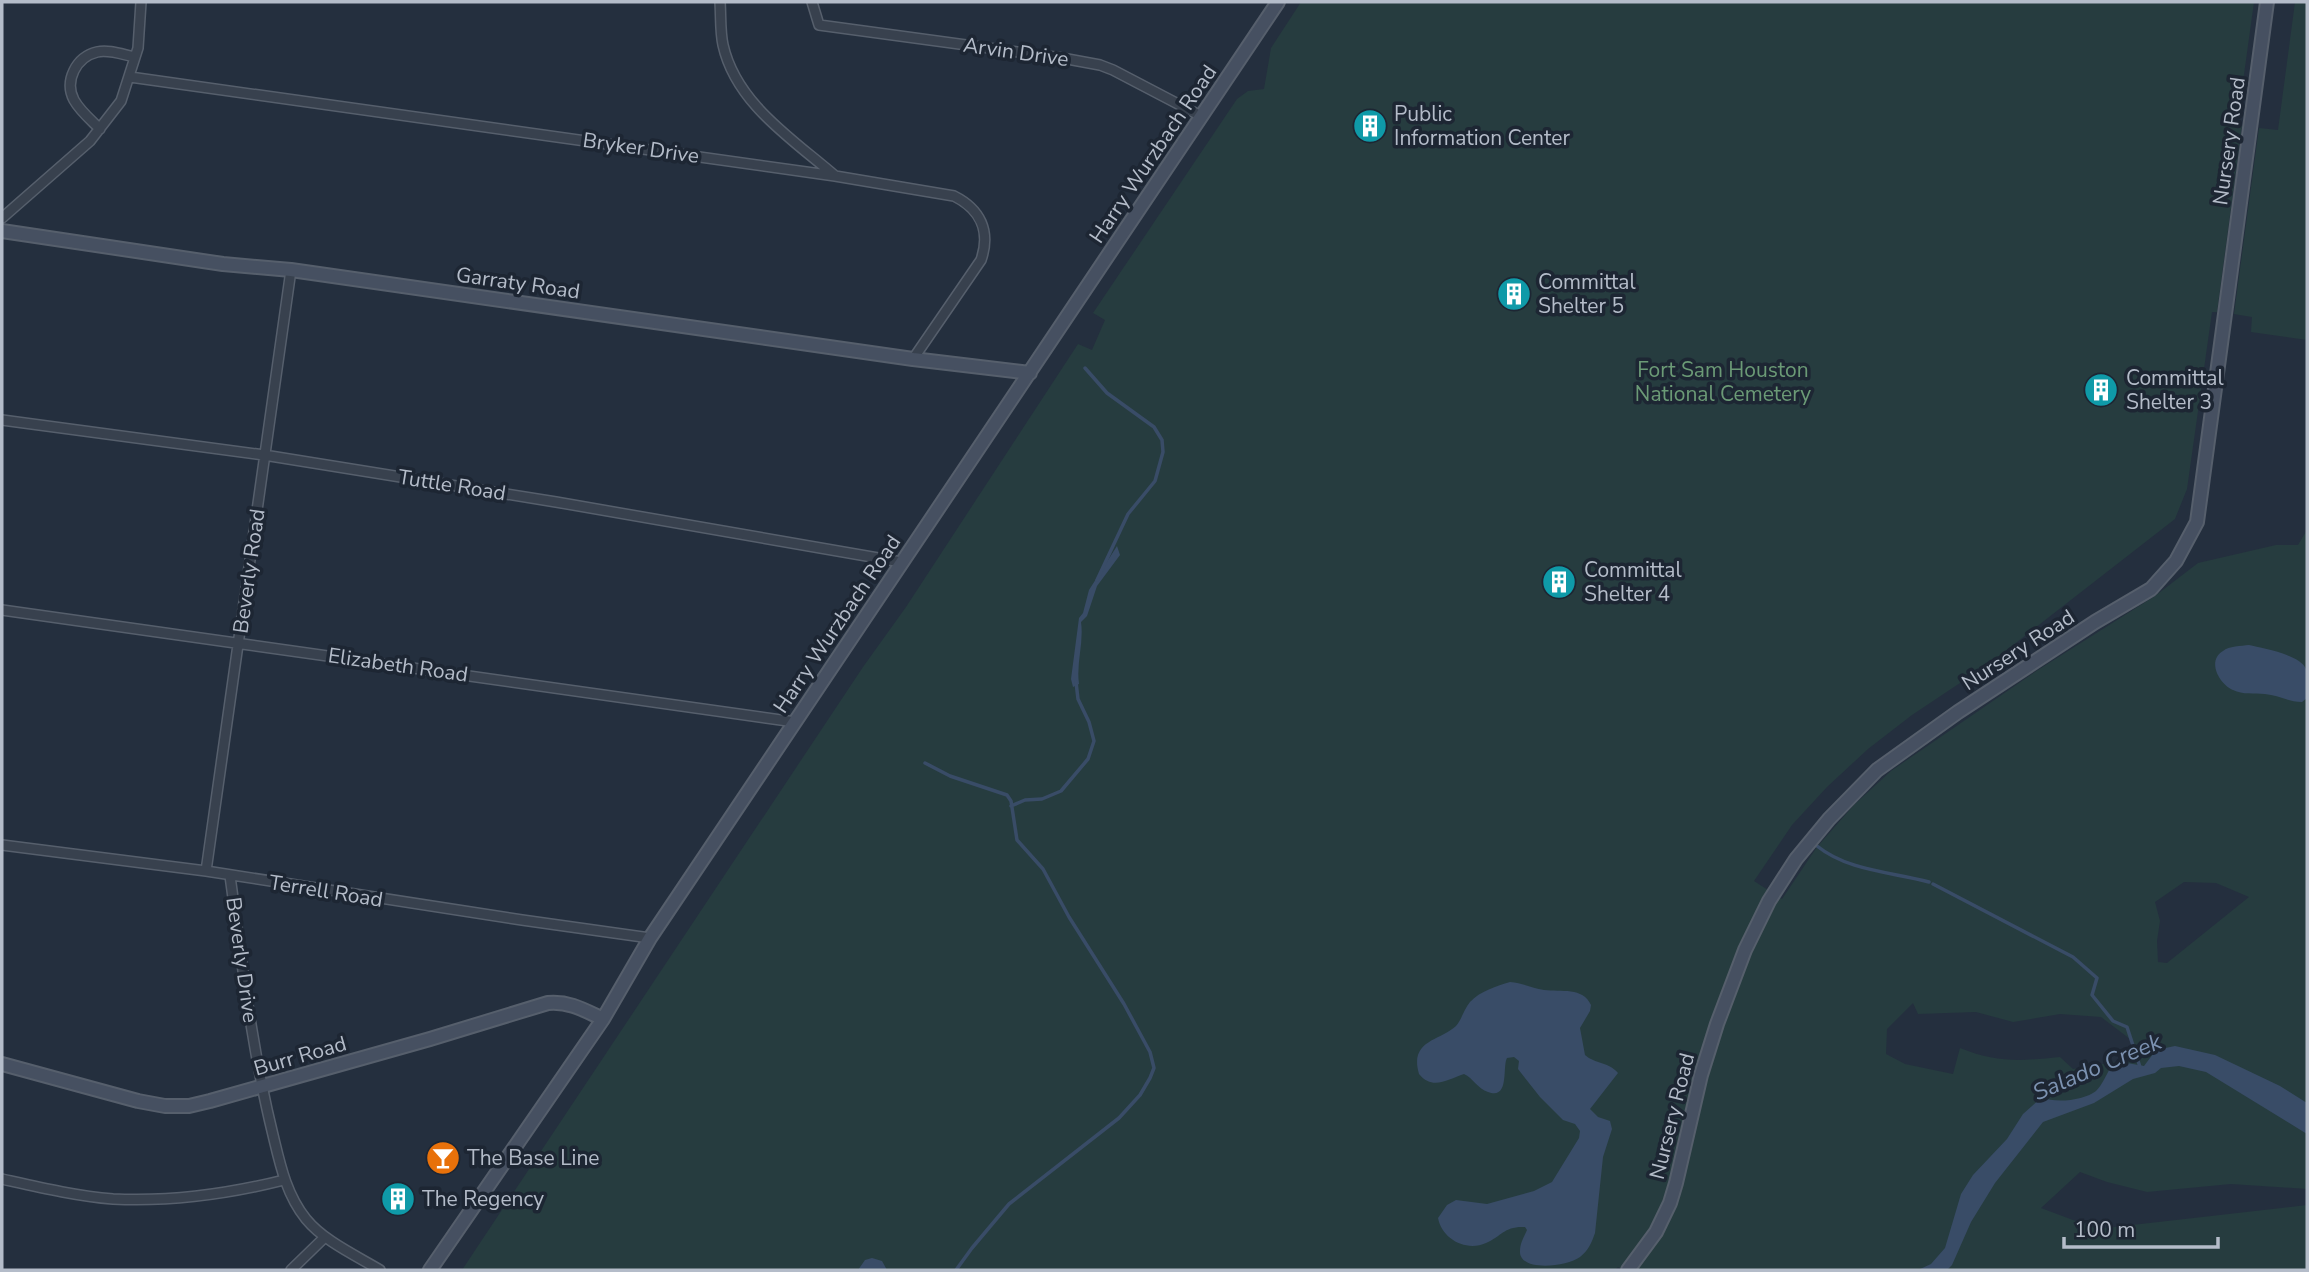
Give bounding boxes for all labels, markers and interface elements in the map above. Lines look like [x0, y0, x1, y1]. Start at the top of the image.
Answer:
street label: Arvin Drive [961, 31, 1071, 73]
street label: Harry Wurzbach Road [1083, 59, 1223, 249]
street label: Nursery Road [2206, 75, 2252, 207]
place label: Public Information Center [1394, 100, 1570, 152]
building icon: Public Information Center [1351, 107, 1389, 145]
street label: Bryker Drive [581, 126, 701, 170]
street label: Garraty Road [454, 260, 582, 306]
place label: Committal Shelter 5 [1538, 268, 1636, 320]
building icon: Committal Shelter 5 [1495, 275, 1533, 313]
park label: Fort Sam Houston National Cemetery [1635, 356, 1811, 408]
place label: Committal Shelter 3 [2126, 364, 2224, 416]
building icon: Committal Shelter 3 [2082, 371, 2120, 409]
street label: Tuttle Road [396, 463, 508, 507]
street label: Beverly Road [226, 507, 272, 635]
street label: Harry Wurzbach Road [767, 529, 907, 719]
place label: Committal Shelter 4 [1584, 556, 1682, 608]
building icon: Committal Shelter 4 [1540, 563, 1578, 601]
street label: Nursery Road [1956, 603, 2080, 697]
street label: Elizabeth Road [326, 641, 470, 689]
street label: Terrell Road [267, 868, 385, 914]
street label: Beverly Drive [219, 895, 265, 1025]
water label: Salado Creek [2028, 1026, 2167, 1108]
street label: Burr Road [250, 1029, 350, 1083]
street label: Nursery Road [1643, 1050, 1701, 1182]
bar icon: The Base Line [424, 1139, 462, 1177]
place label: The Base Line [467, 1144, 600, 1172]
building icon: The Regency [379, 1180, 417, 1218]
place label: The Regency [422, 1185, 544, 1213]
scale bar [2064, 1206, 2218, 1250]
text: 100 m [2074, 1216, 2135, 1244]

